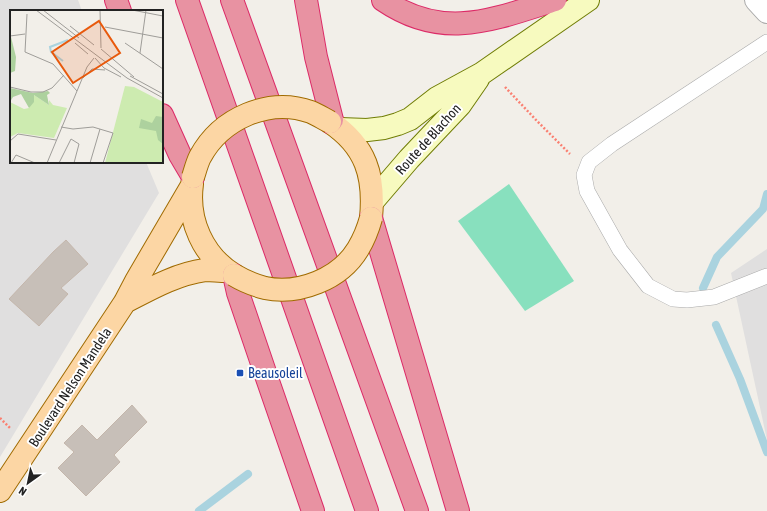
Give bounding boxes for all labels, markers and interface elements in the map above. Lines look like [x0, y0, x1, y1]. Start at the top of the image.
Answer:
inset map [10, 10, 163, 163]
street label: Route de Blachon [392, 100, 464, 178]
street label: Boulevard Nelson Mandela [25, 324, 115, 450]
place label: Beausoleil [248, 365, 303, 381]
marker: Beausoleil [235, 368, 245, 378]
north arrow [8, 463, 48, 503]
text: N [17, 485, 29, 498]

